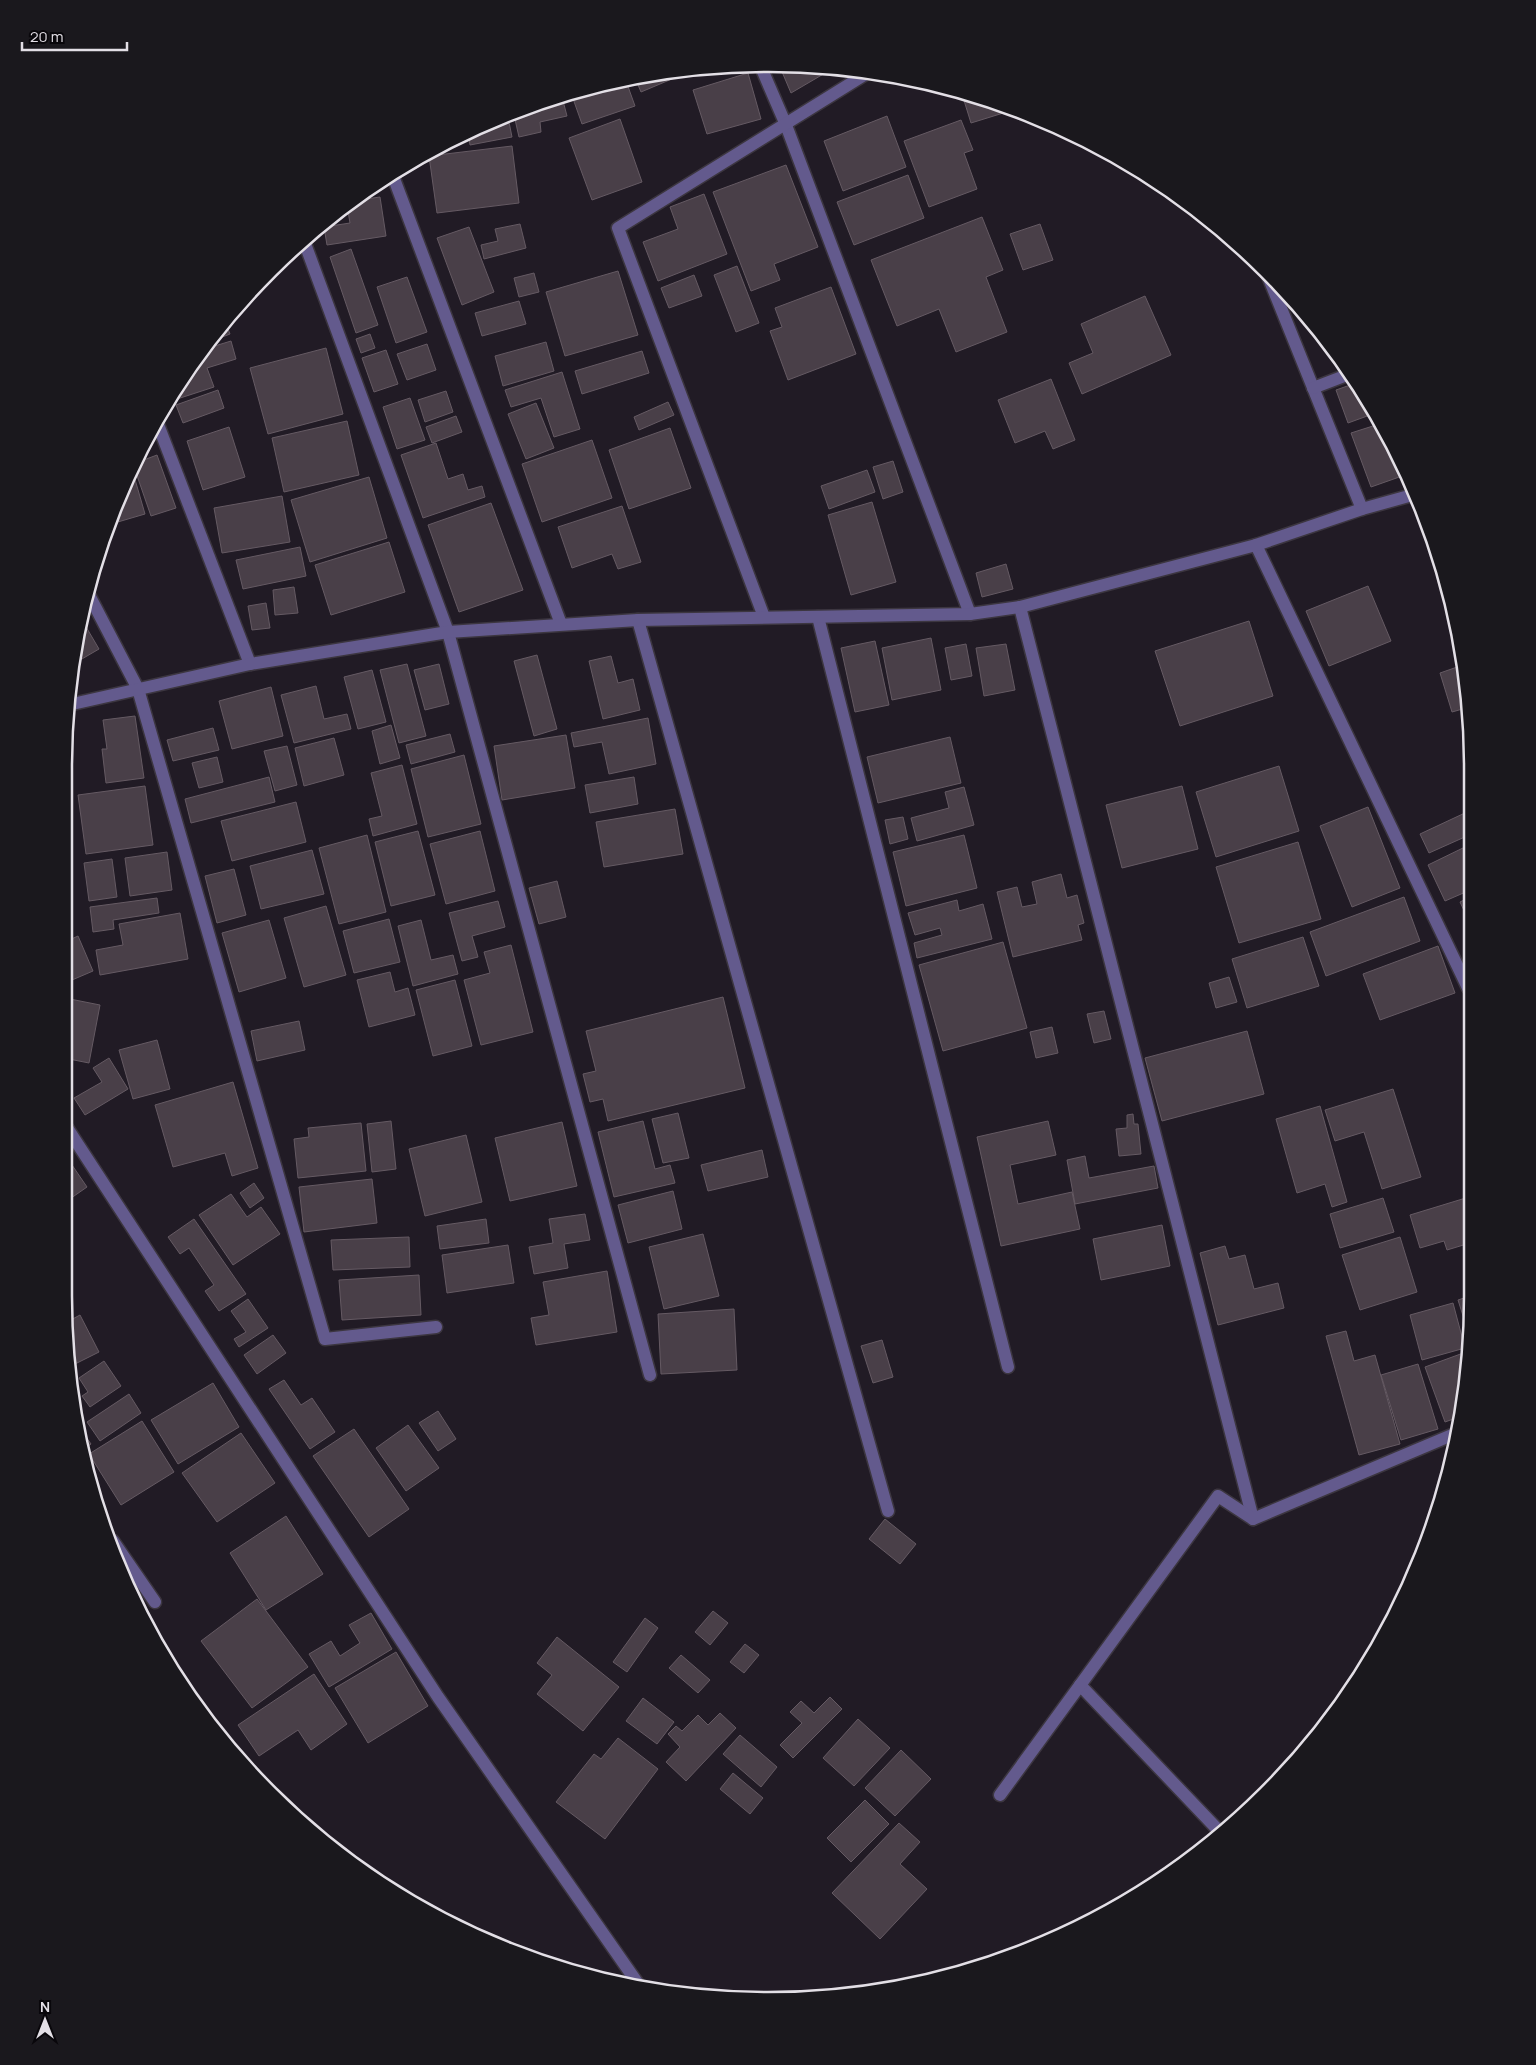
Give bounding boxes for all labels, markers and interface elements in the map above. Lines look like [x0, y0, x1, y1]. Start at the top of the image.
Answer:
scale bar [22, 20, 128, 52]
text: 20 m [30, 26, 63, 47]
north arrow [20, 1995, 70, 2045]
text: N [40, 1997, 50, 2016]

